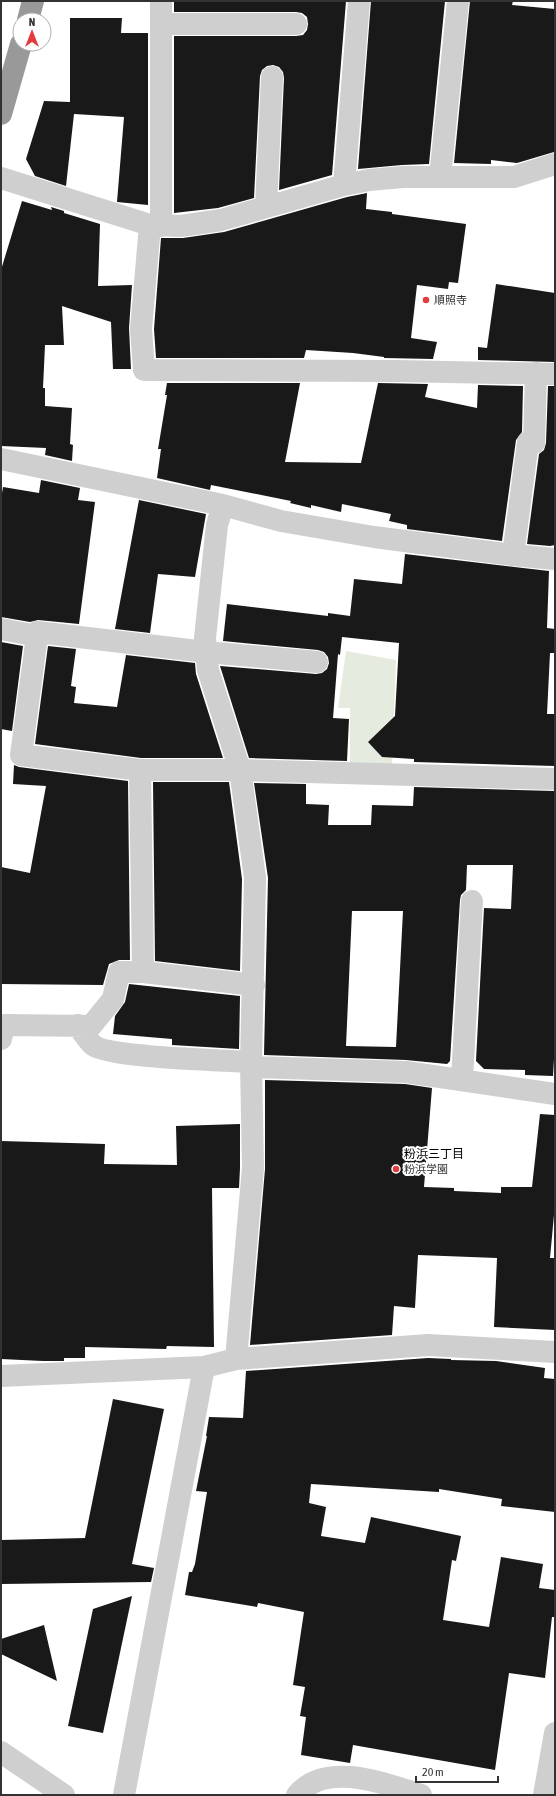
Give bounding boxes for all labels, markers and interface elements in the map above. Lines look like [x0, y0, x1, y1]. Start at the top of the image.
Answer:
north arrow [12, 12, 52, 52]
text: N [29, 16, 35, 28]
place label: 順照寺 [434, 294, 467, 306]
marker: 順照寺 [421, 295, 431, 305]
district label: 粉浜三丁目 [404, 1147, 464, 1161]
place label: 粉浜学園 [404, 1163, 448, 1175]
marker: 粉浜学園 [391, 1164, 401, 1174]
scale bar [416, 1758, 498, 1784]
text: 20 m [422, 1765, 444, 1779]

